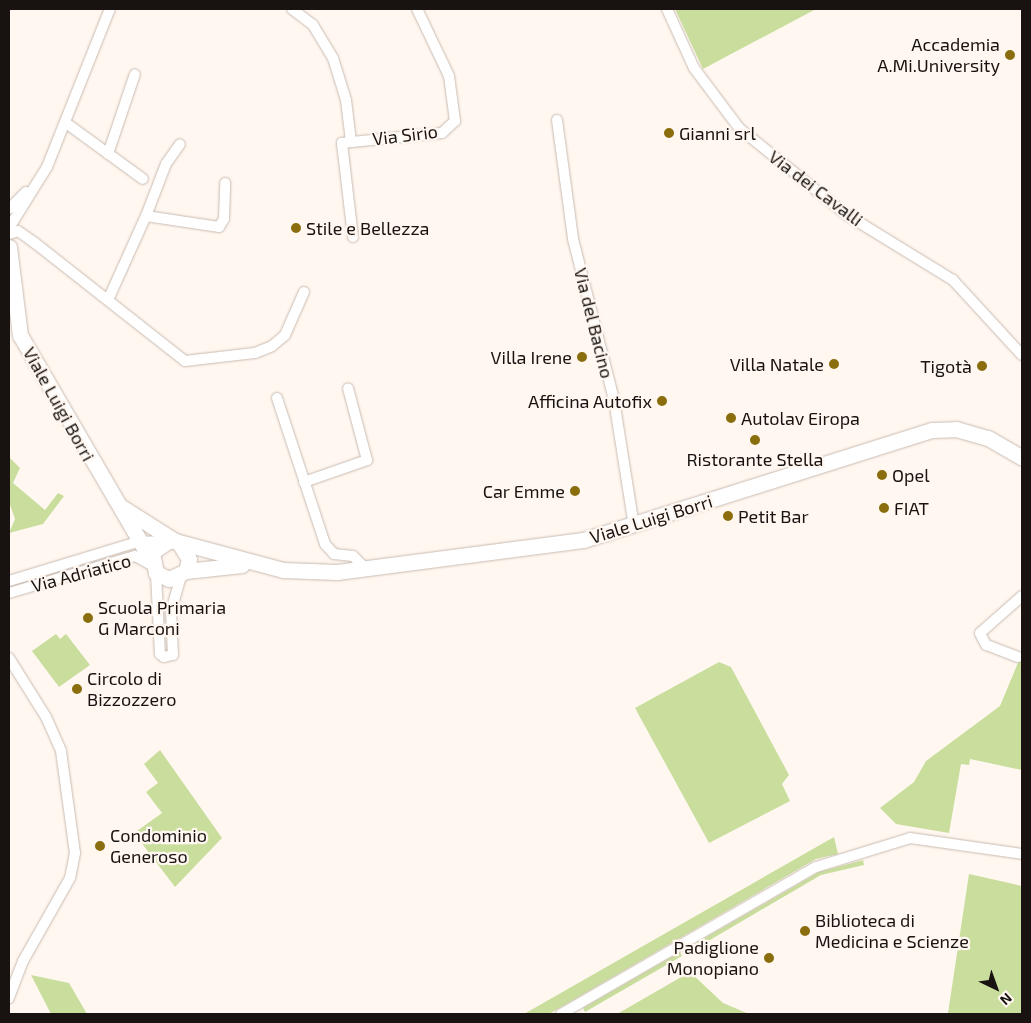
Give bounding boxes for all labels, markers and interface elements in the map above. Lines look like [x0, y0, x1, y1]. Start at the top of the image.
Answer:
place label: Accademia A.Mi.University [877, 34, 1000, 76]
marker: Accademia A.Mi.University [1004, 49, 1016, 61]
street label: Via Sirio [371, 120, 439, 150]
place label: Gianni srl [679, 122, 756, 144]
marker: Gianni srl [663, 127, 675, 139]
street label: Via dei Cavalli [765, 146, 867, 230]
place label: Stile e Bellezza [306, 217, 429, 239]
marker: Stile e Bellezza [290, 222, 302, 234]
street label: Via del Bacino [570, 265, 618, 381]
street label: Viale Luigi Borri [19, 343, 99, 465]
place label: Villa Irene [490, 346, 572, 368]
marker: Villa Irene [576, 351, 588, 363]
place label: Villa Natale [730, 353, 824, 375]
place label: Tigotà [920, 355, 972, 377]
marker: Villa Natale [828, 358, 840, 370]
marker: Tigotà [976, 360, 988, 372]
place label: Afficina Autofix [528, 390, 652, 412]
marker: Afficina Autofix [656, 395, 668, 407]
place label: Autolav Eiropa [741, 407, 860, 429]
marker: Autolav Eiropa [725, 412, 737, 424]
marker: Ristorante Stella [749, 434, 761, 446]
place label: Ristorante Stella [687, 448, 823, 470]
place label: Opel [892, 464, 929, 486]
marker: Opel [876, 469, 888, 481]
place label: Car Emme [482, 480, 565, 502]
marker: Car Emme [569, 485, 581, 497]
street label: Viale Luigi Borri [587, 490, 715, 548]
place label: FIAT [894, 497, 929, 519]
marker: FIAT [878, 502, 890, 514]
place label: Petit Bar [738, 505, 809, 527]
marker: Petit Bar [722, 510, 734, 522]
street label: Via Adriatico [29, 549, 133, 597]
place label: Scuola Primaria G Marconi [98, 597, 226, 640]
marker: Scuola Primaria G Marconi [82, 612, 94, 624]
place label: Circolo di Bizzozzero [87, 668, 176, 711]
marker: Circolo di Bizzozzero [71, 683, 83, 695]
place label: Condominio Generoso [110, 825, 207, 868]
marker: Condominio Generoso [94, 840, 106, 852]
place label: Biblioteca di Medicina e Scienze [815, 910, 969, 952]
marker: Biblioteca di Medicina e Scienze [799, 925, 811, 937]
place label: Padiglione Monopiano [667, 937, 759, 980]
marker: Padiglione Monopiano [763, 952, 775, 964]
north arrow [971, 963, 1021, 1013]
text: N [997, 990, 1016, 1009]

